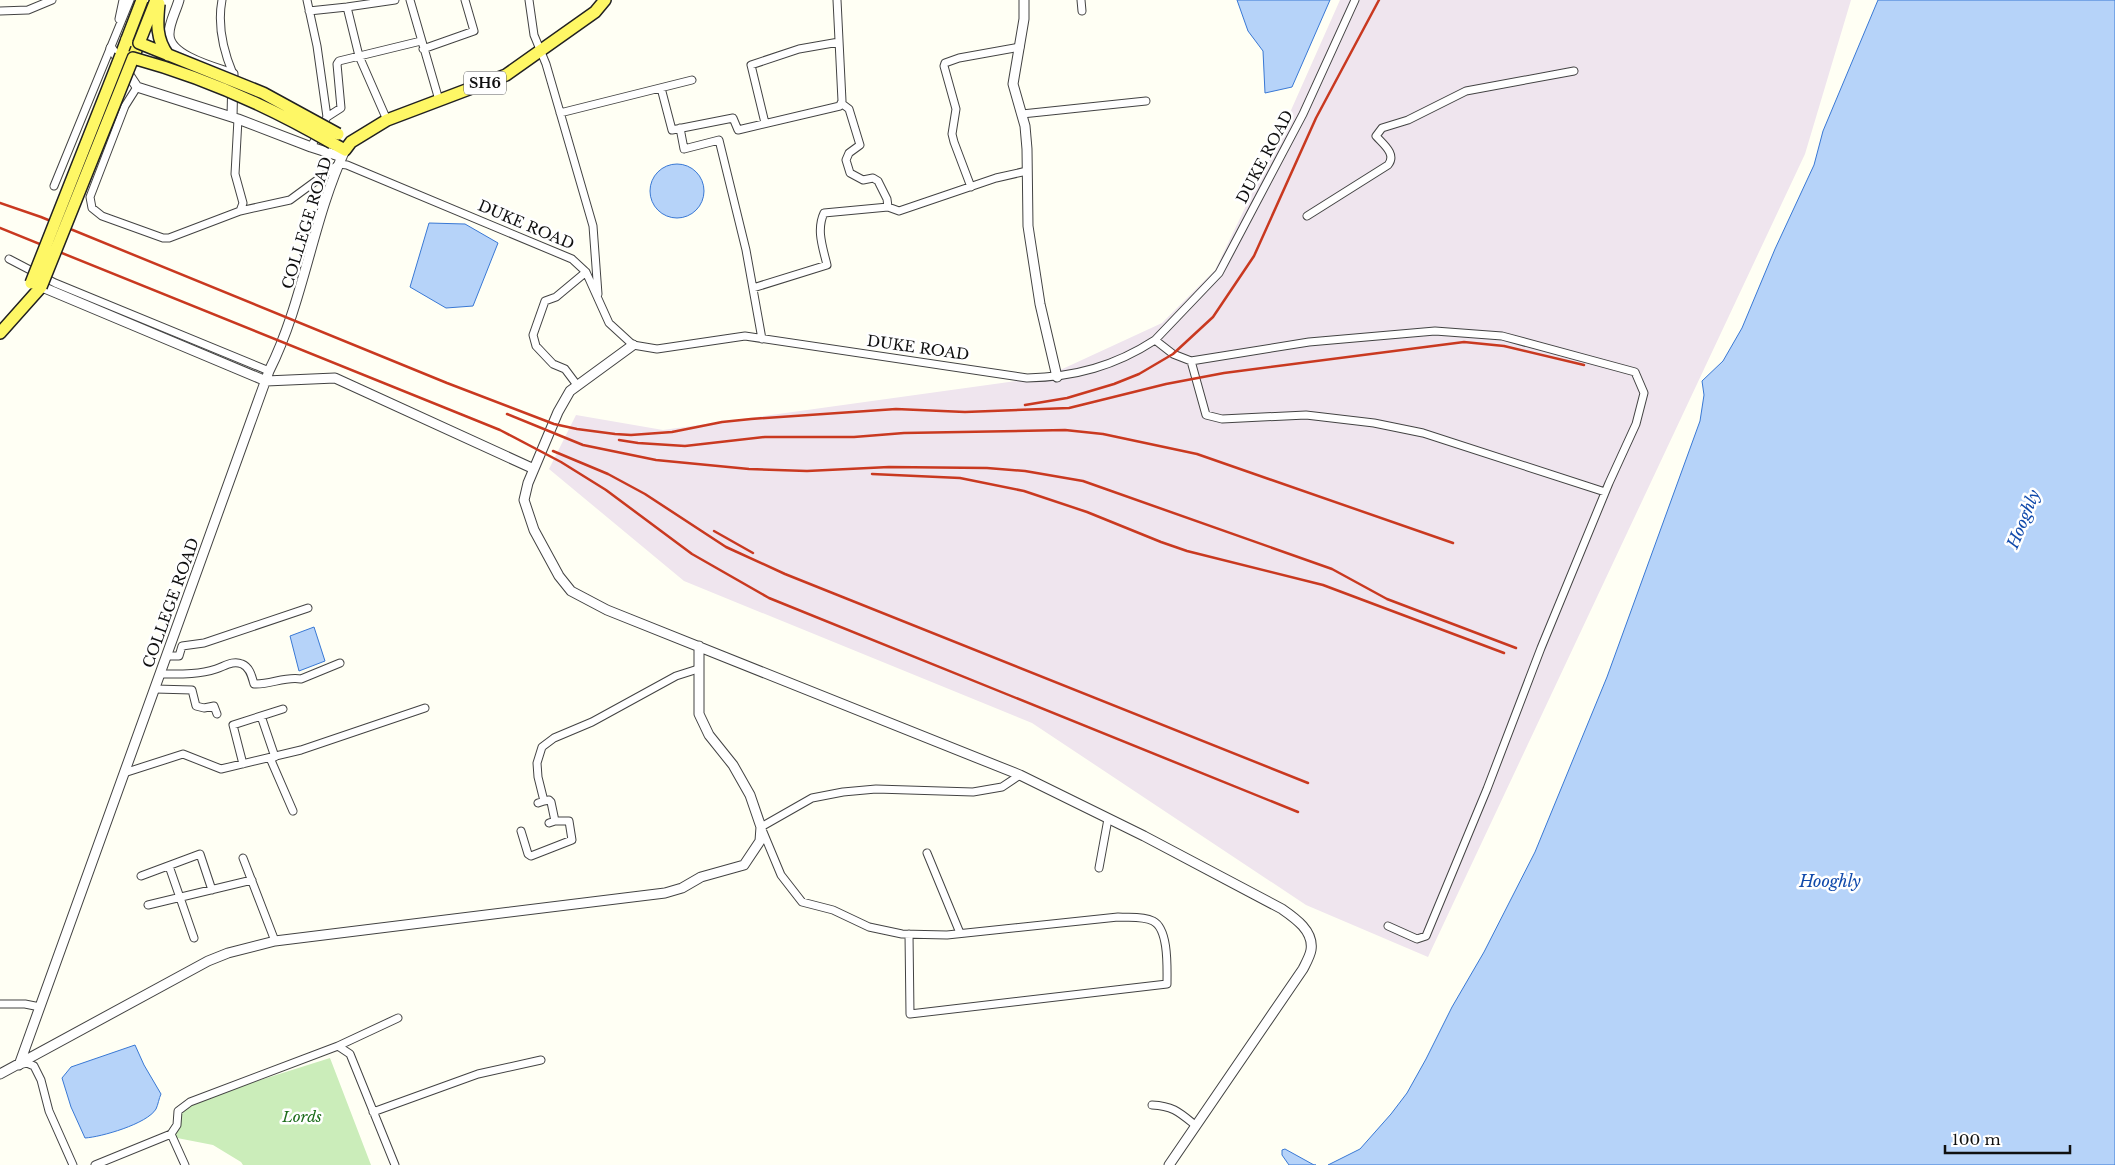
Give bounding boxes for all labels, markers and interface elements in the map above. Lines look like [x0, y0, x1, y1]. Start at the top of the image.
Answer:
road number: SH6 [464, 72, 506, 95]
street label: DUKE ROAD [1232, 107, 1297, 207]
street label: COLLEGE ROAD [277, 155, 336, 291]
street label: DUKE ROAD [475, 196, 577, 253]
street label: DUKE ROAD [866, 331, 970, 364]
water label: Hooghly [2002, 486, 2044, 552]
street label: COLLEGE ROAD [138, 535, 203, 670]
water label: Hooghly [1798, 871, 1862, 891]
park label: Lords [281, 1107, 322, 1126]
scale bar [1945, 1122, 2070, 1154]
text: 100 m [1952, 1130, 2001, 1149]

